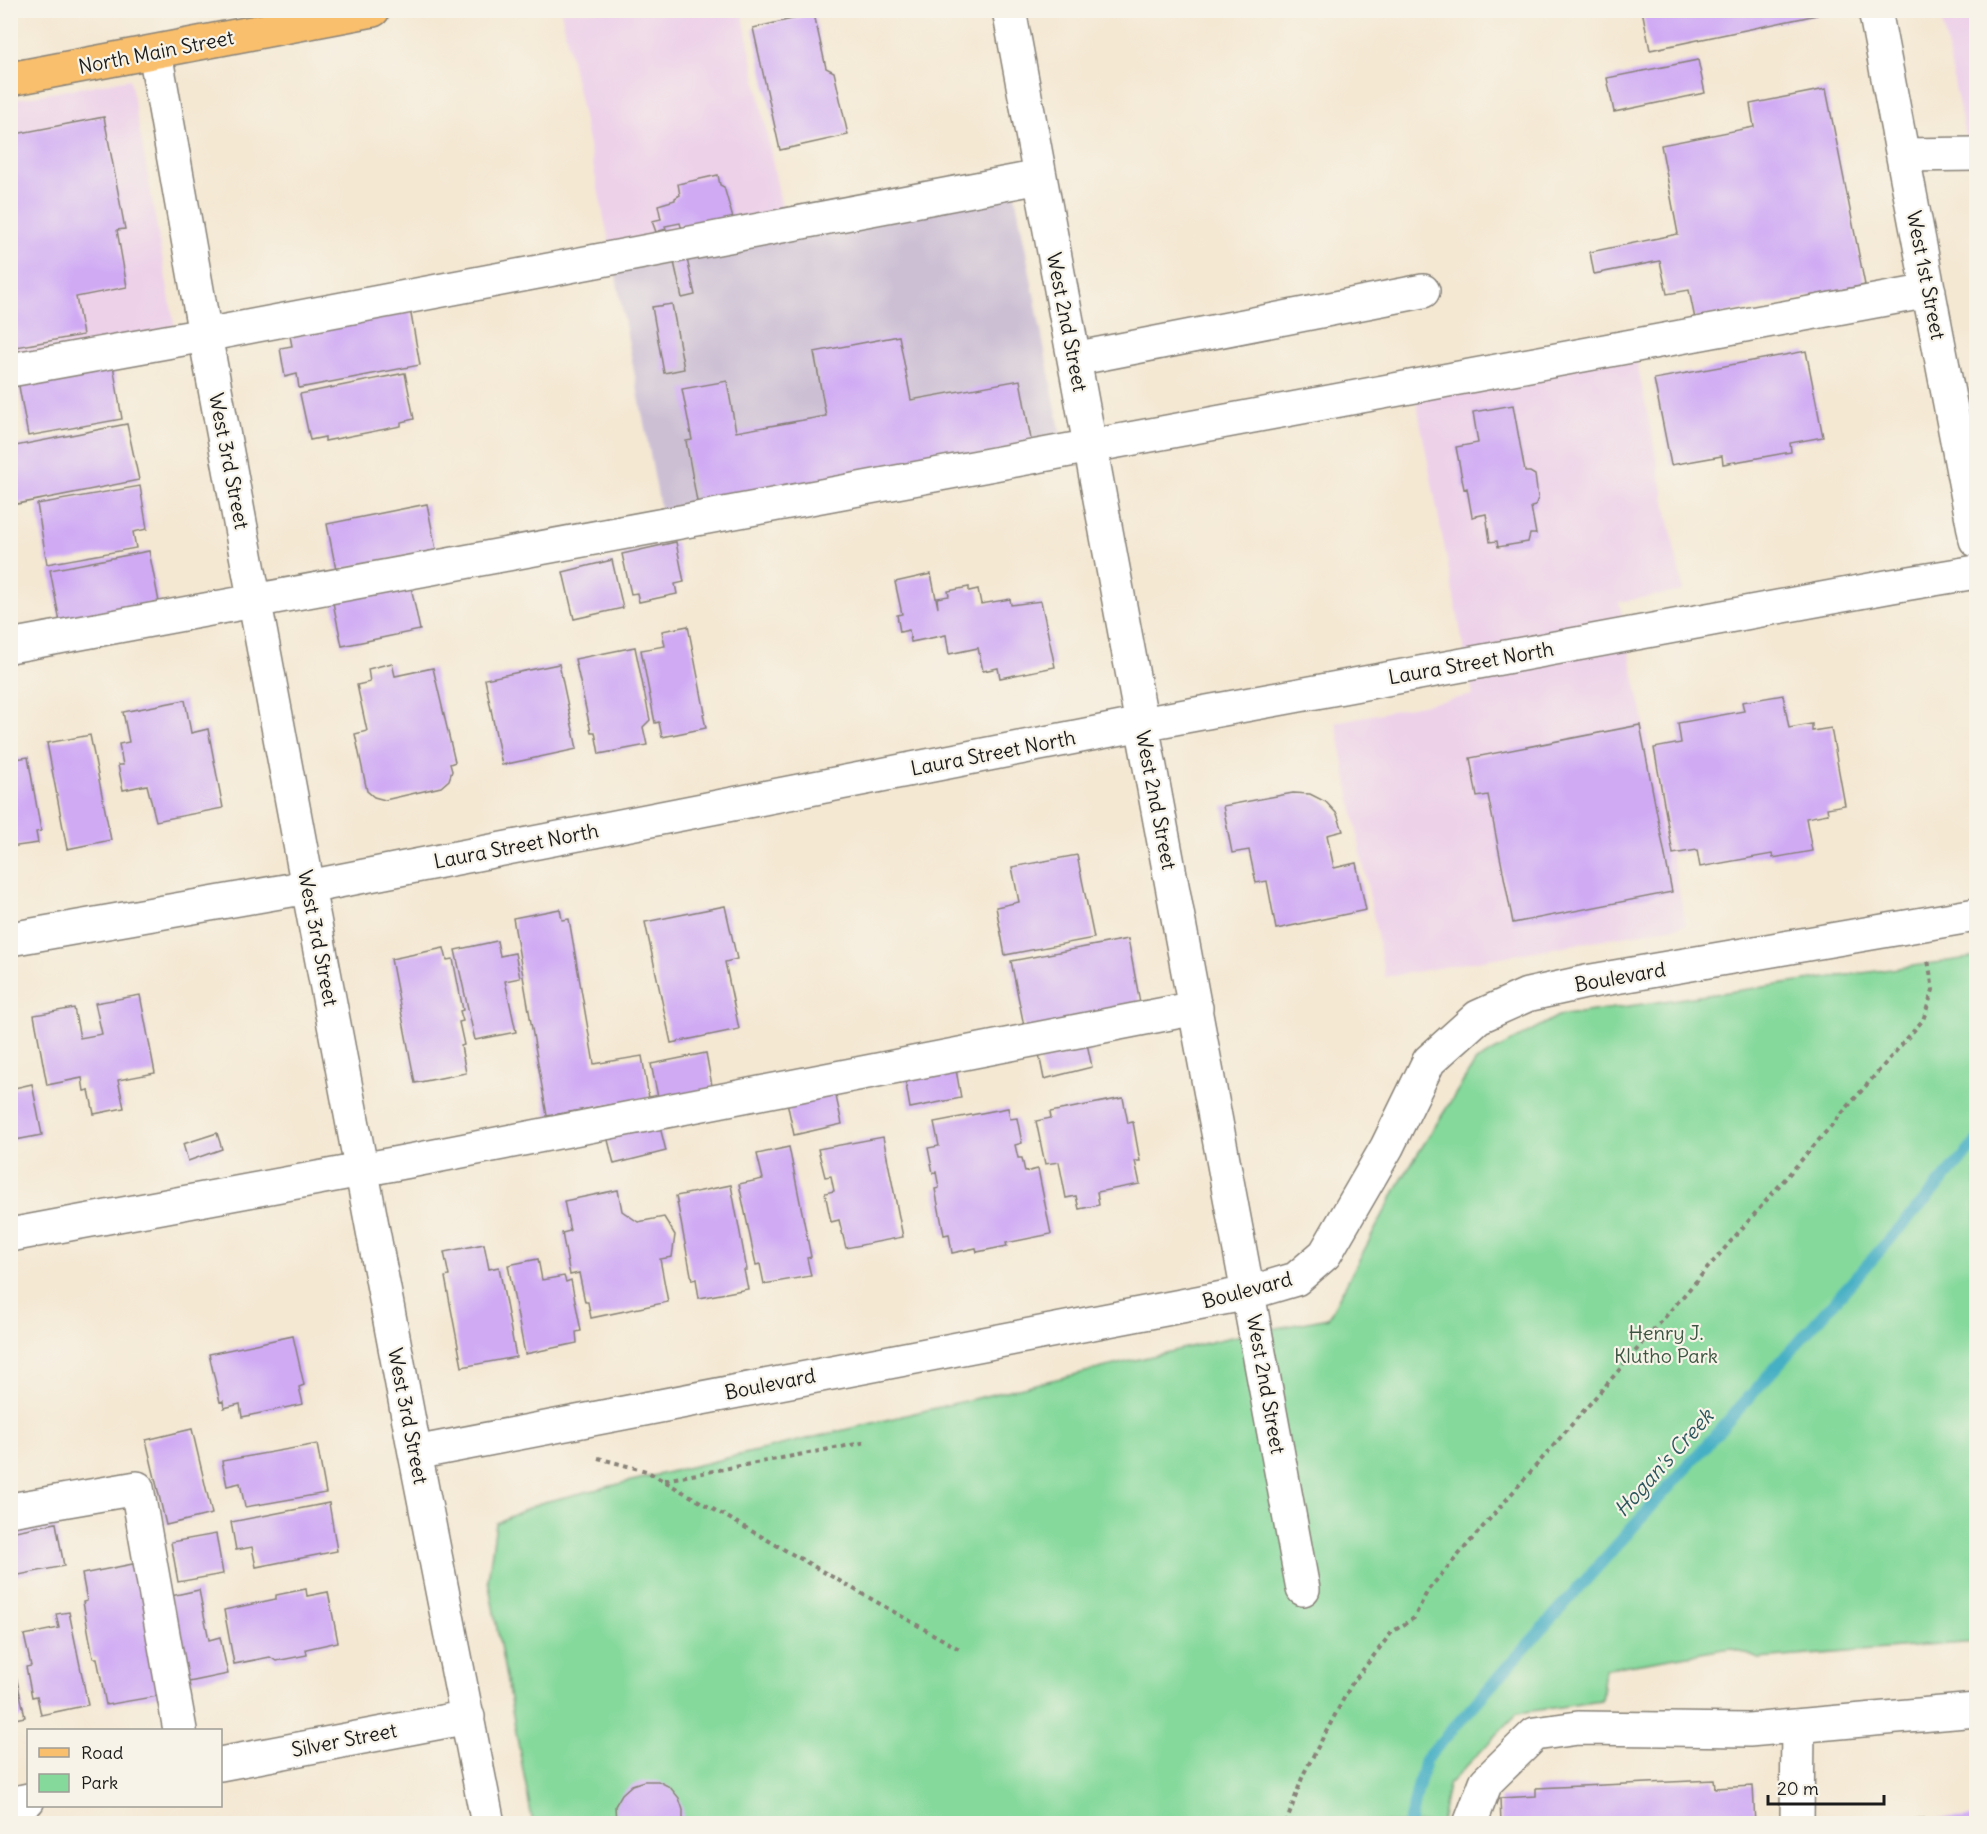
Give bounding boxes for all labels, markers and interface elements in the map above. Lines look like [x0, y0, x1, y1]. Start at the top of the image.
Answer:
street label: North Main Street [76, 24, 236, 79]
street label: West 1st Street [1902, 208, 1951, 342]
street label: West 2nd Street [1042, 250, 1093, 394]
street label: West 3rd Street [204, 391, 255, 531]
street label: Laura Street North [1386, 636, 1555, 689]
street label: Laura Street North [908, 724, 1077, 781]
street label: West 2nd Street [1131, 728, 1182, 872]
street label: Laura Street North [431, 817, 600, 874]
street label: West 3rd Street [293, 868, 344, 1008]
street label: Boulevard [1572, 956, 1668, 997]
street label: Boulevard [1199, 1265, 1295, 1313]
street label: West 2nd Street [1242, 1312, 1291, 1456]
park label: Henry J. Klutho Park [1614, 1320, 1718, 1368]
street label: West 3rd Street [383, 1346, 434, 1486]
street label: Boulevard [722, 1362, 818, 1405]
water label: Hogan's Creek [1608, 1402, 1720, 1522]
street label: Silver Street [289, 1717, 399, 1762]
legend [27, 1729, 222, 1807]
text: Road [81, 1741, 124, 1764]
scale bar [1768, 1768, 1884, 1806]
text: Park [81, 1771, 118, 1794]
text: 20 m [1777, 1777, 1819, 1800]

